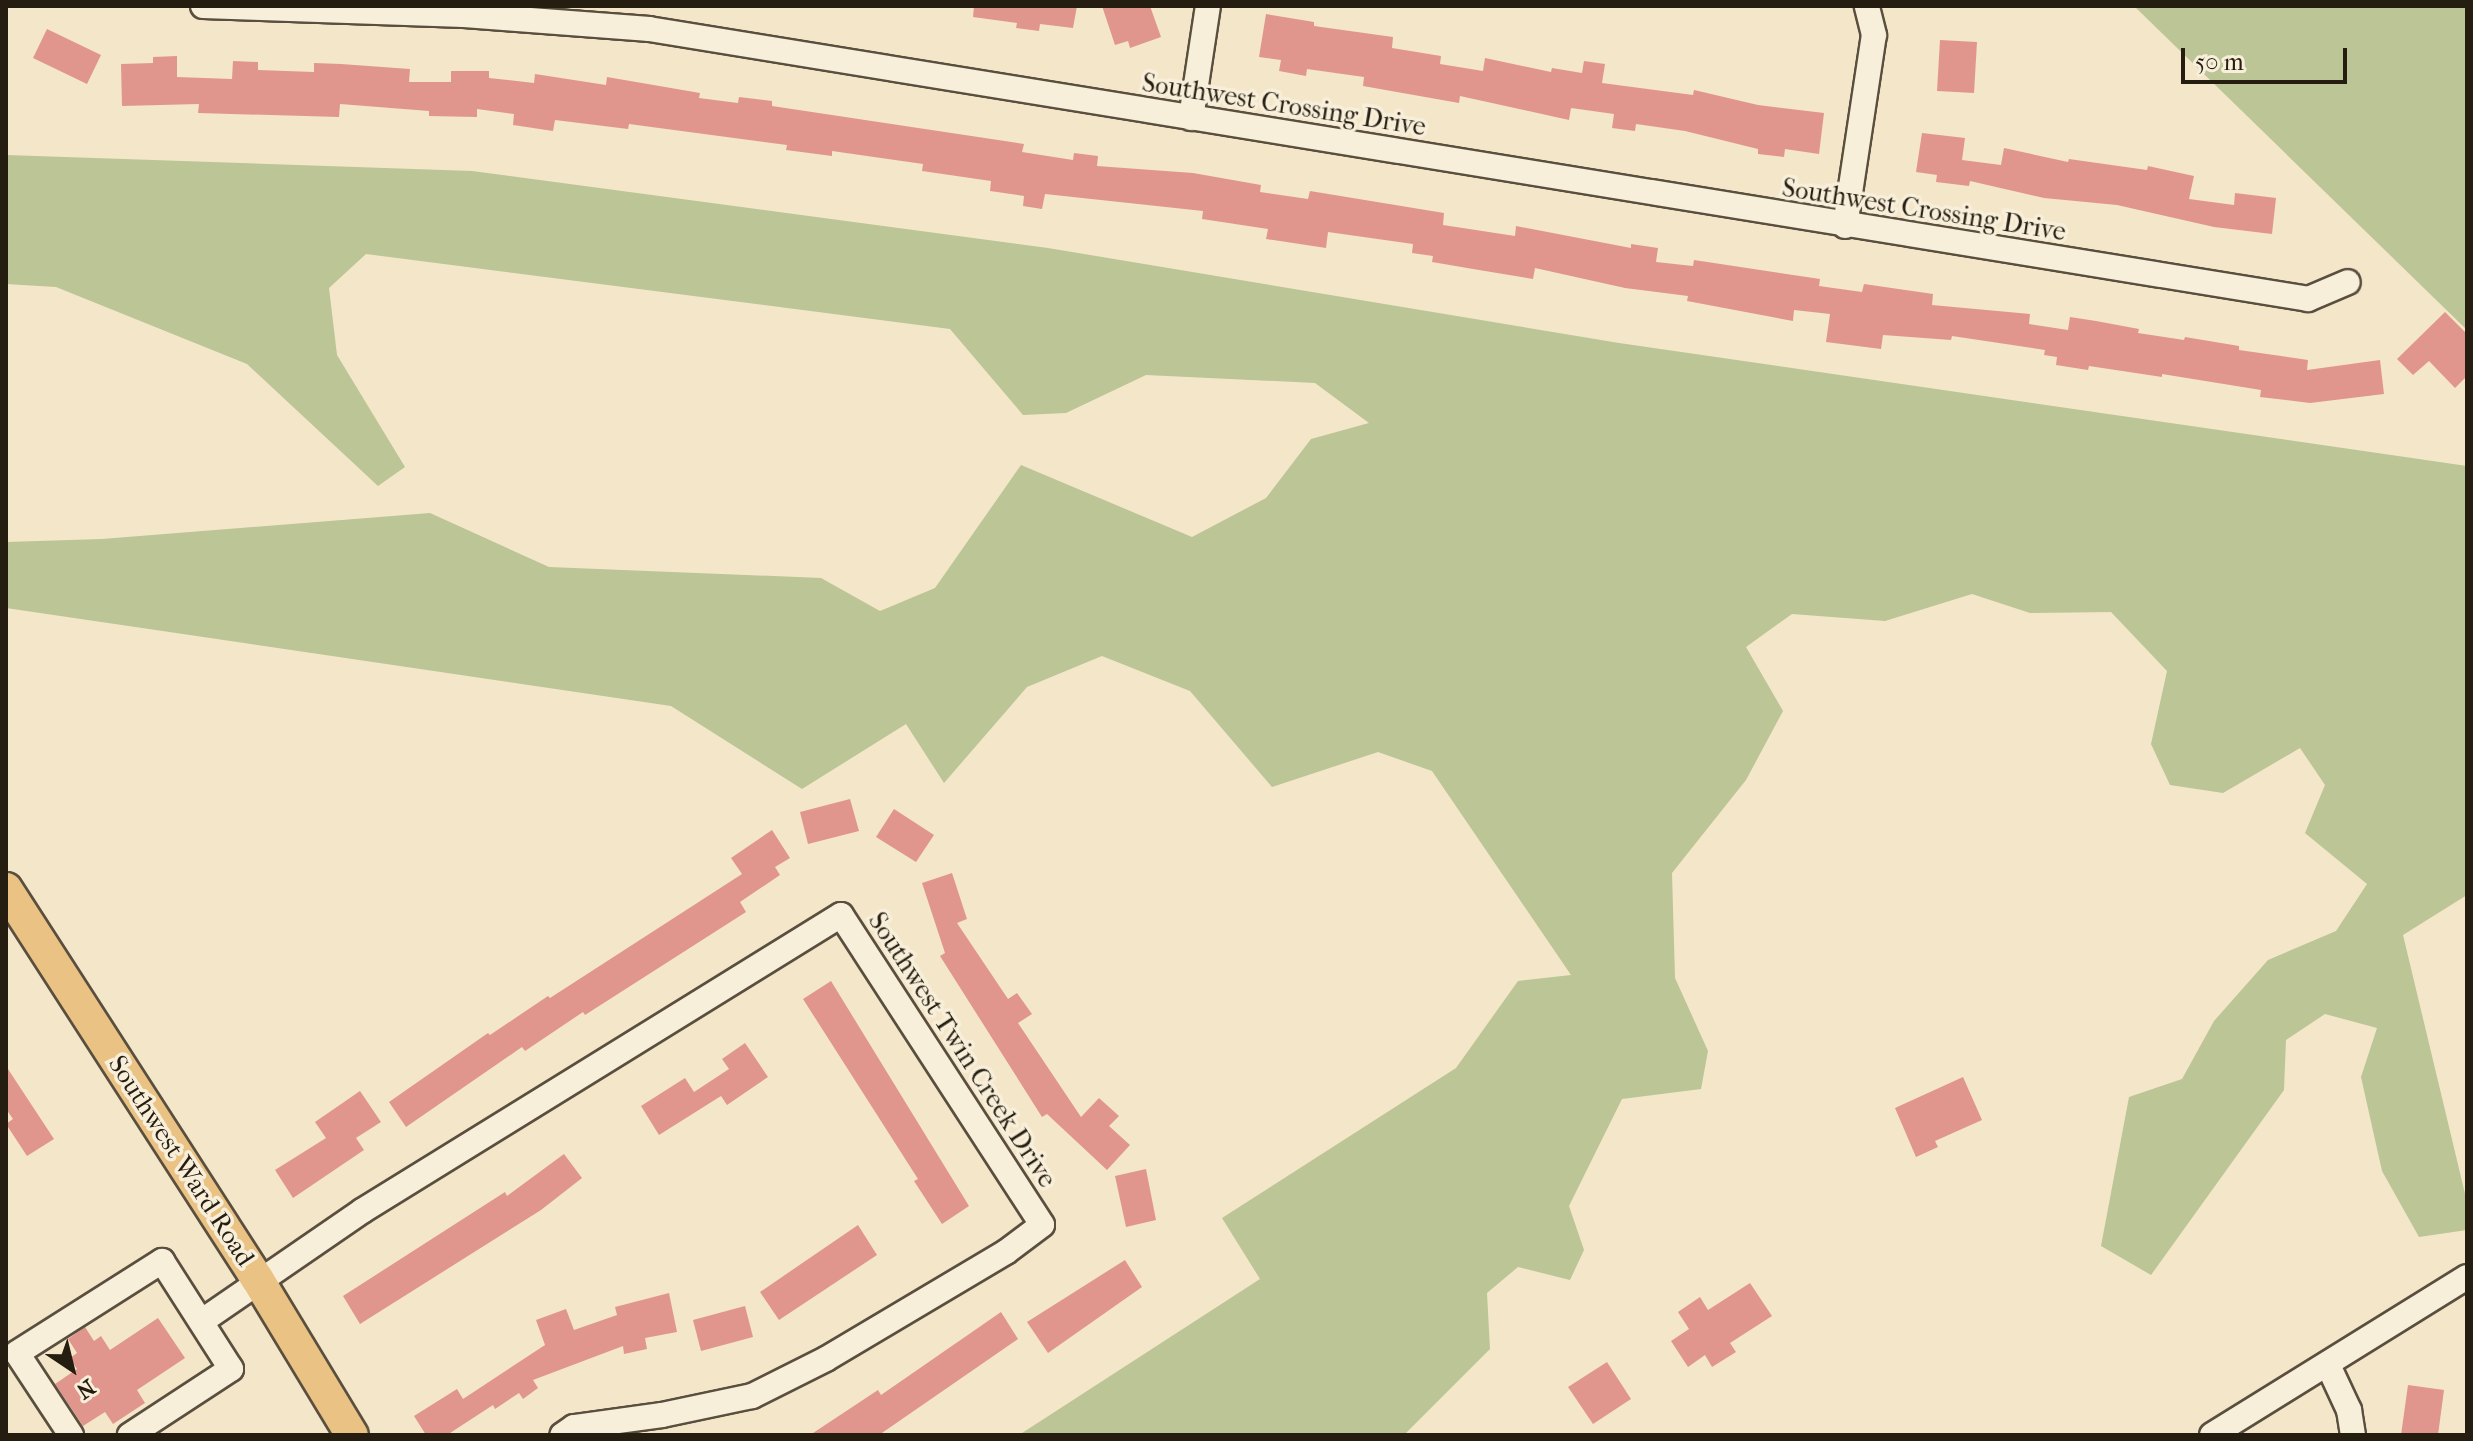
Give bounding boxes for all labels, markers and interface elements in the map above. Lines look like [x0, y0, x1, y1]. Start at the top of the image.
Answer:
scale bar [2185, 32, 2351, 82]
text: 50 m [2195, 48, 2244, 76]
street label: Southwest Crossing Drive [1140, 67, 1428, 143]
street label: Southwest Crossing Drive [1780, 172, 2068, 248]
street label: Southwest Twin Creek Drive [861, 907, 1063, 1193]
street label: Southwest Ward Road [101, 1050, 261, 1272]
north arrow [32, 1329, 112, 1409]
text: N [71, 1373, 100, 1404]

